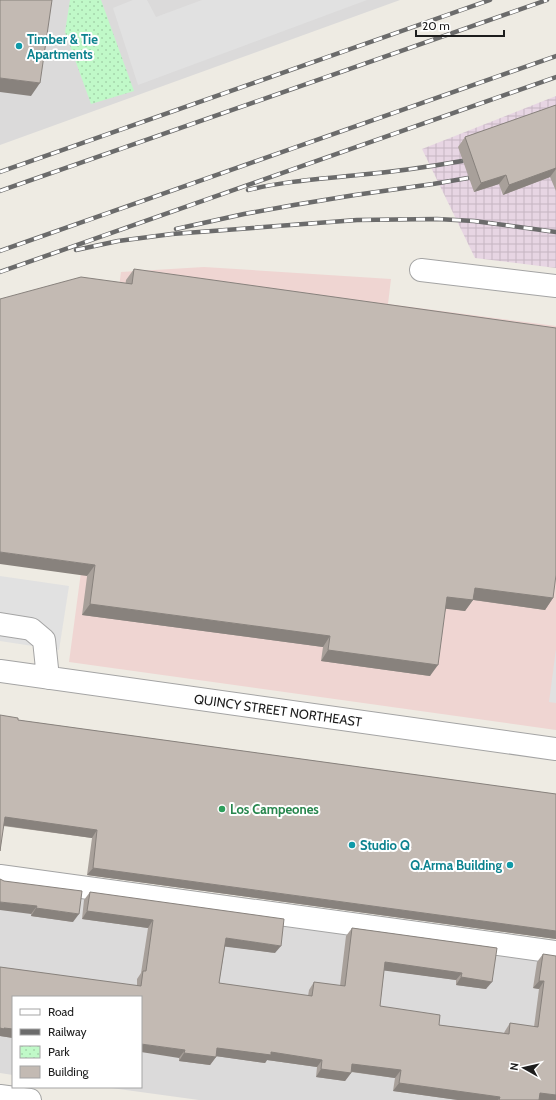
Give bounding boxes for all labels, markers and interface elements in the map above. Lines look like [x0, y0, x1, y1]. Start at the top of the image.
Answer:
scale bar [416, 12, 504, 38]
text: 20 m [422, 18, 450, 33]
place label: Timber & Tie Apartments [27, 31, 98, 62]
marker: Timber & Tie Apartments [14, 41, 24, 51]
street label: QUINCY STREET NORTHEAST [193, 690, 363, 730]
place label: Los Campeones [230, 801, 319, 817]
marker: Los Campeones [217, 804, 227, 814]
place label: Studio Q [360, 837, 410, 853]
marker: Studio Q [347, 840, 357, 850]
place label: Q.Arma Building [410, 857, 502, 873]
marker: Q.Arma Building [505, 860, 515, 870]
legend [12, 996, 142, 1088]
text: Road [48, 1004, 74, 1019]
text: Railway [48, 1024, 86, 1039]
text: Park [48, 1044, 70, 1059]
north arrow [504, 1048, 544, 1088]
text: N [507, 1062, 522, 1071]
text: Building [48, 1064, 90, 1079]

